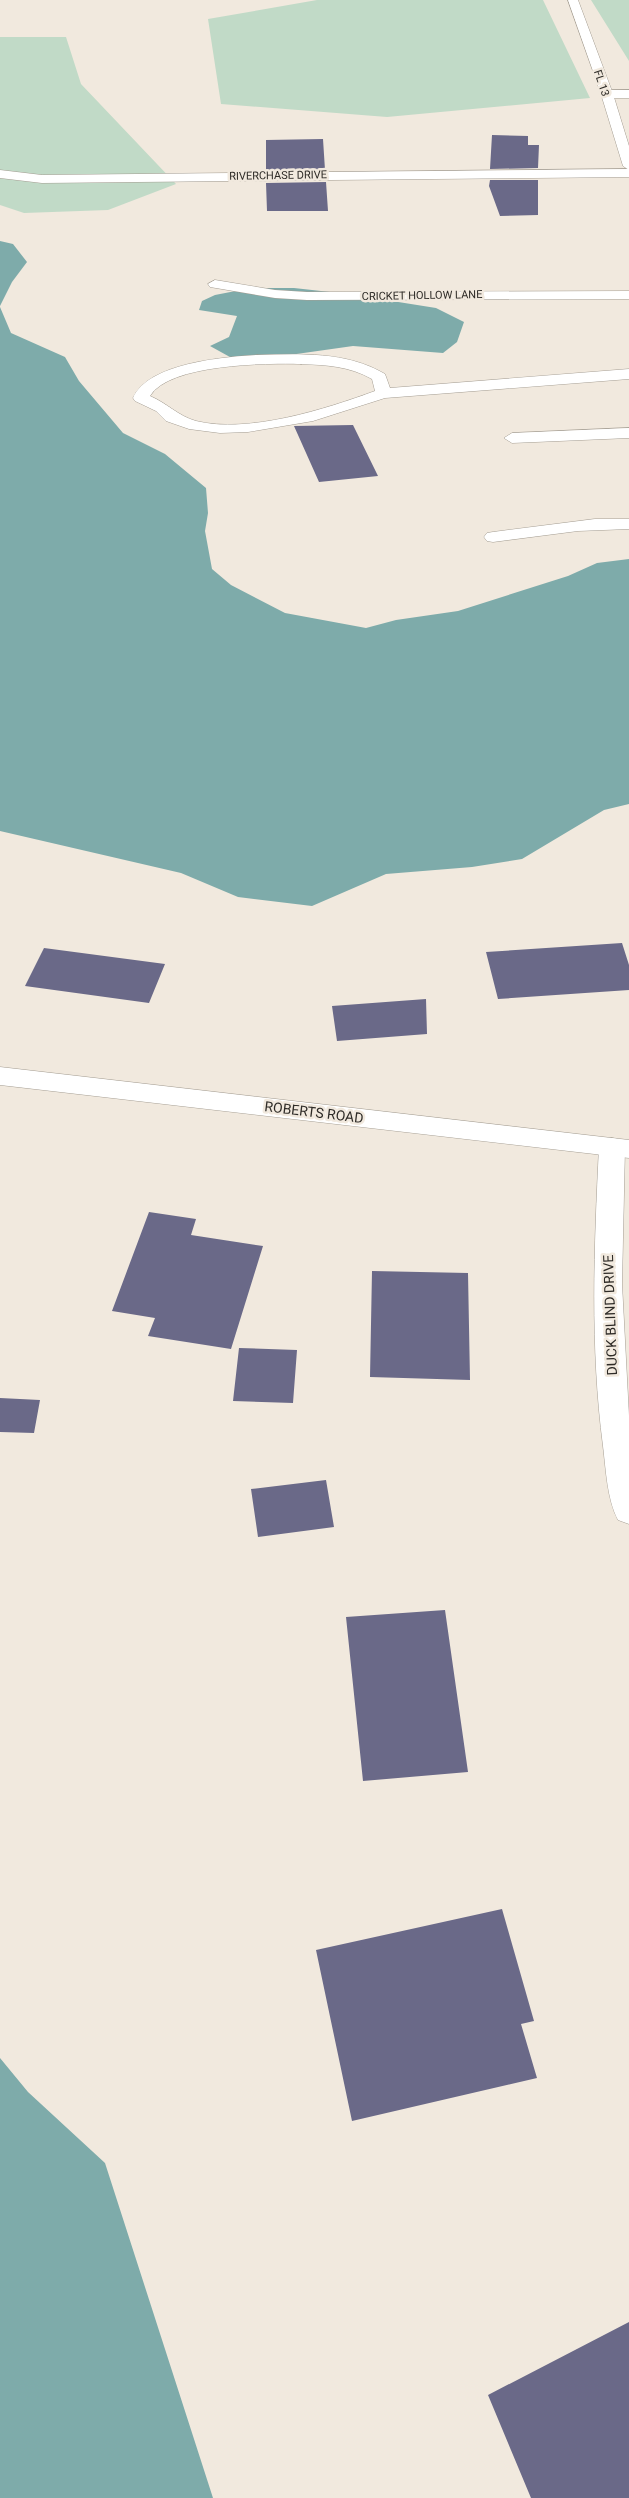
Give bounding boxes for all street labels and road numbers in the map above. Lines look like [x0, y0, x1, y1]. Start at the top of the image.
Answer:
street label: FL 13 [591, 68, 612, 98]
street label: RIVERCHASE DRIVE [229, 168, 327, 183]
street label: CRICKET HOLLOW LANE [362, 288, 482, 303]
street label: ROBERTS ROAD [264, 1098, 364, 1126]
street label: DUCK BLIND DRIVE [600, 1254, 620, 1376]

